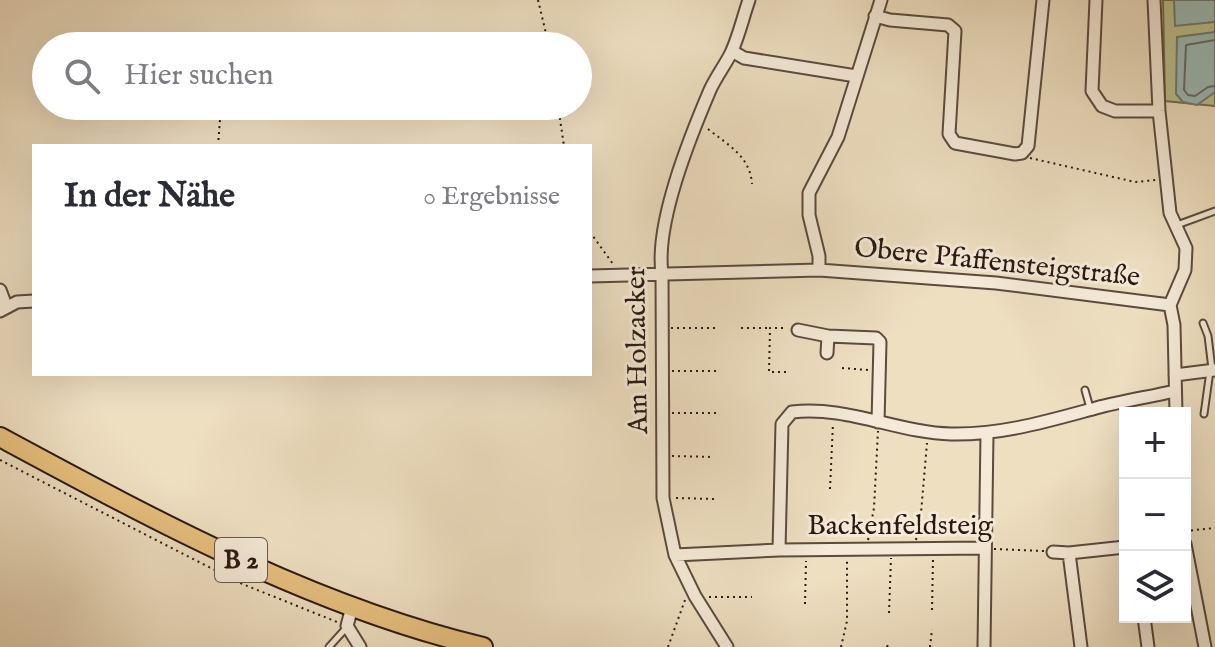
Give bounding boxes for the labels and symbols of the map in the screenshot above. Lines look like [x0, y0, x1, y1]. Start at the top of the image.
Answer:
street label: Obere Pfaffensteigstraße [852, 231, 1142, 295]
street label: Am Holzacker [619, 266, 657, 435]
street label: Backenfeldsteig [807, 509, 994, 544]
road number: B 2 [215, 538, 267, 582]

